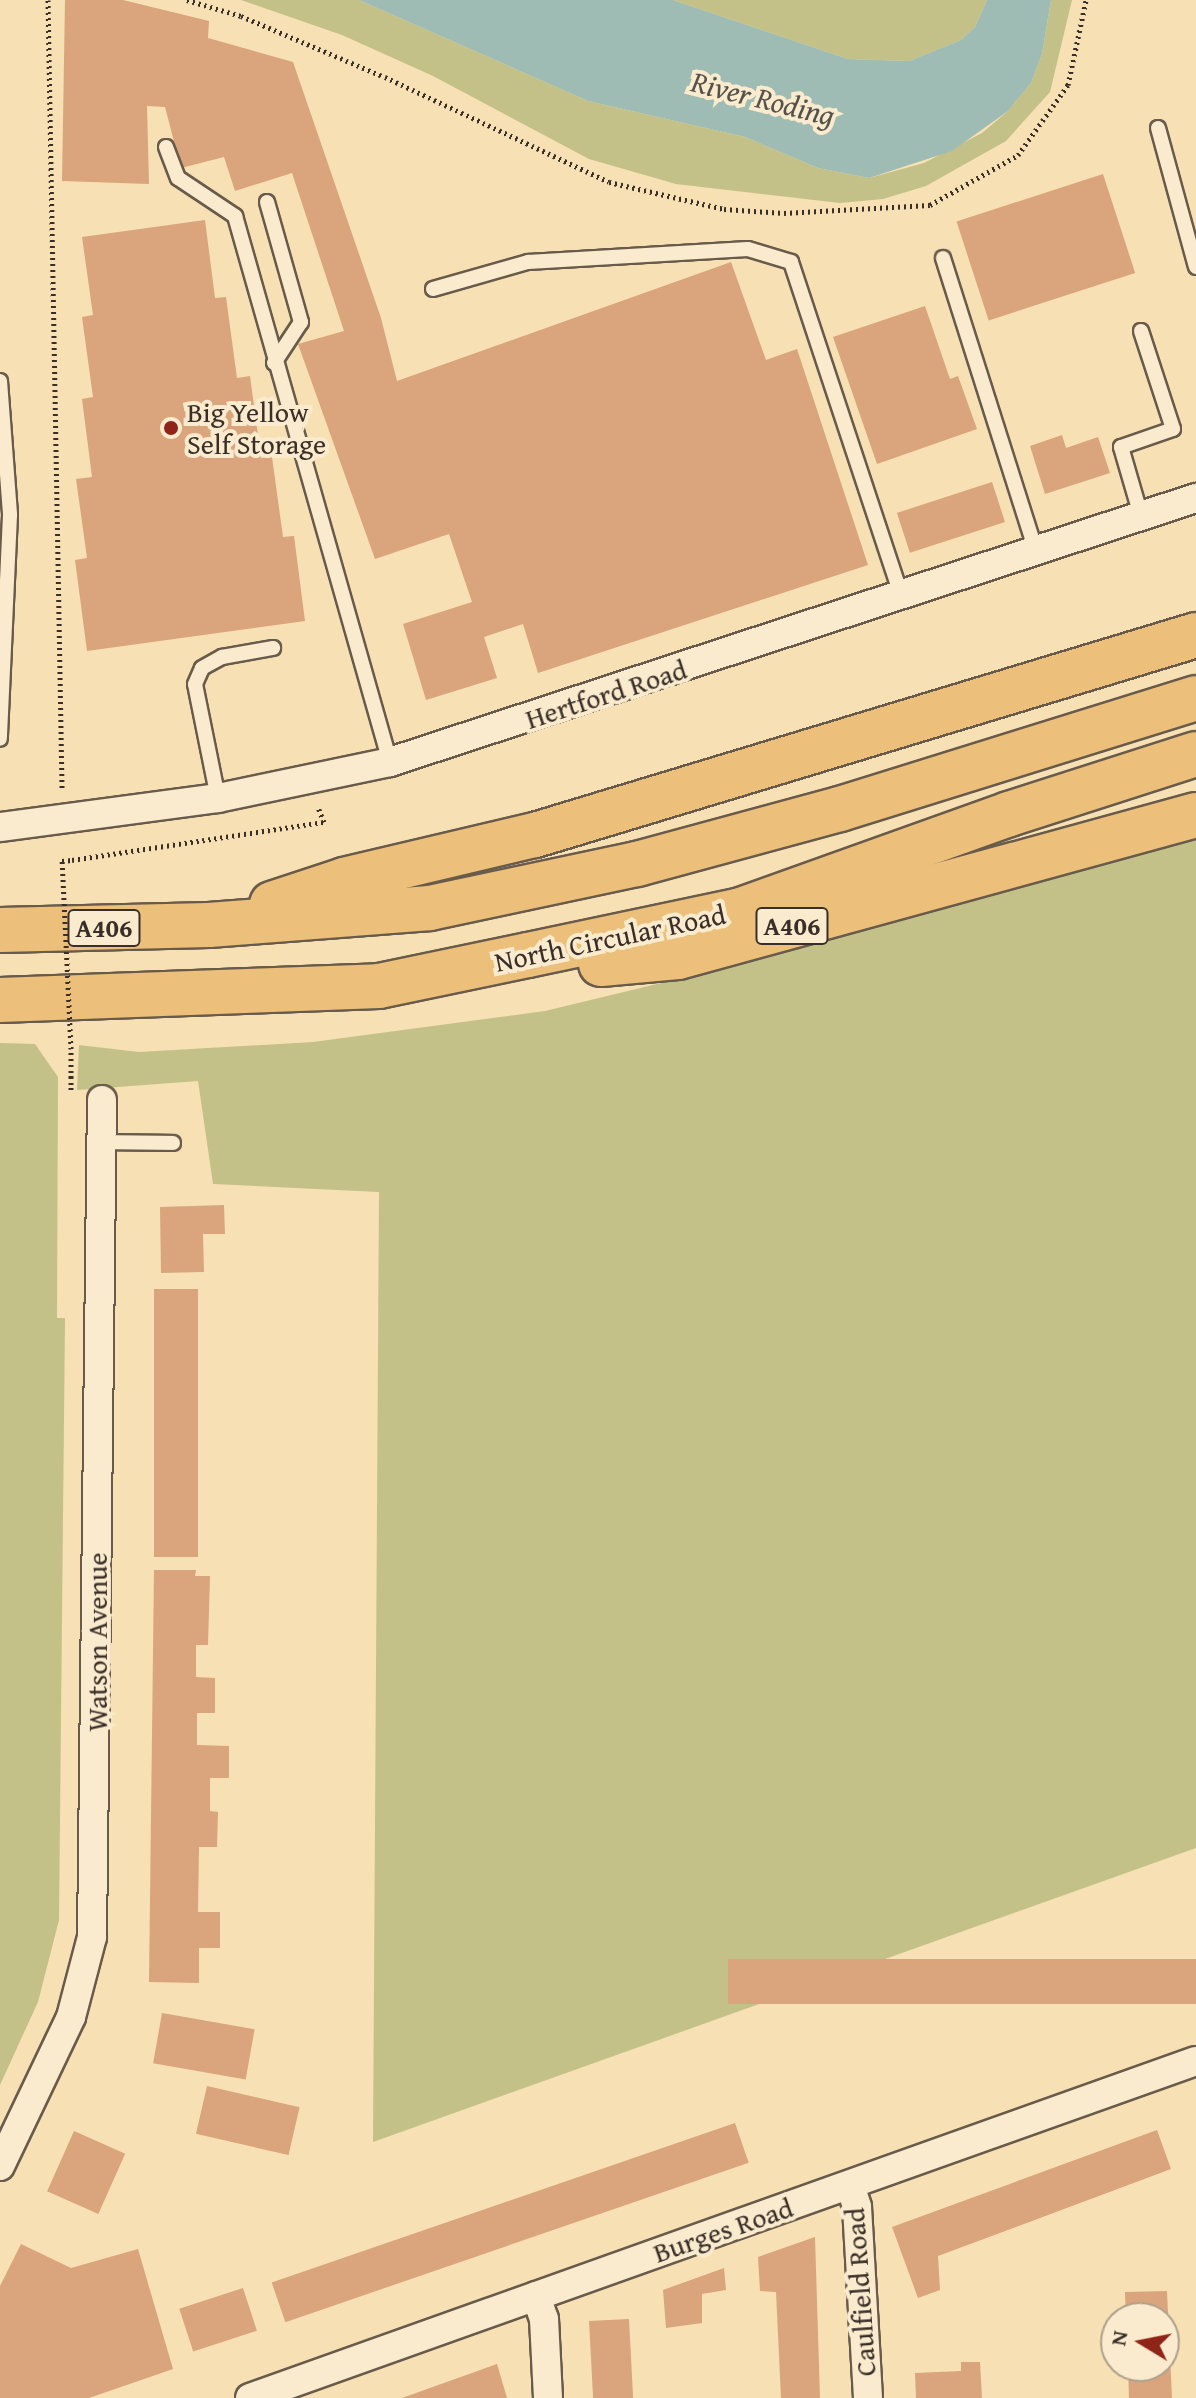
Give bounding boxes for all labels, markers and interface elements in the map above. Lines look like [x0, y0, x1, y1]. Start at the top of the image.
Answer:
water label: River Roding [688, 63, 838, 133]
place label: Big Yellow Self Storage [187, 395, 326, 461]
marker: Big Yellow Self Storage [162, 419, 180, 437]
street label: Hertford Road [521, 652, 691, 736]
street label: North Circular Road [492, 897, 728, 979]
road number: A406 [754, 904, 830, 948]
road number: A406 [66, 906, 142, 950]
street label: Watson Avenue [80, 1552, 114, 1732]
street label: Burges Road [649, 2190, 797, 2270]
street label: Caulfield Road [837, 2207, 883, 2377]
north arrow [1100, 2302, 1180, 2382]
text: N [1101, 2328, 1135, 2348]

